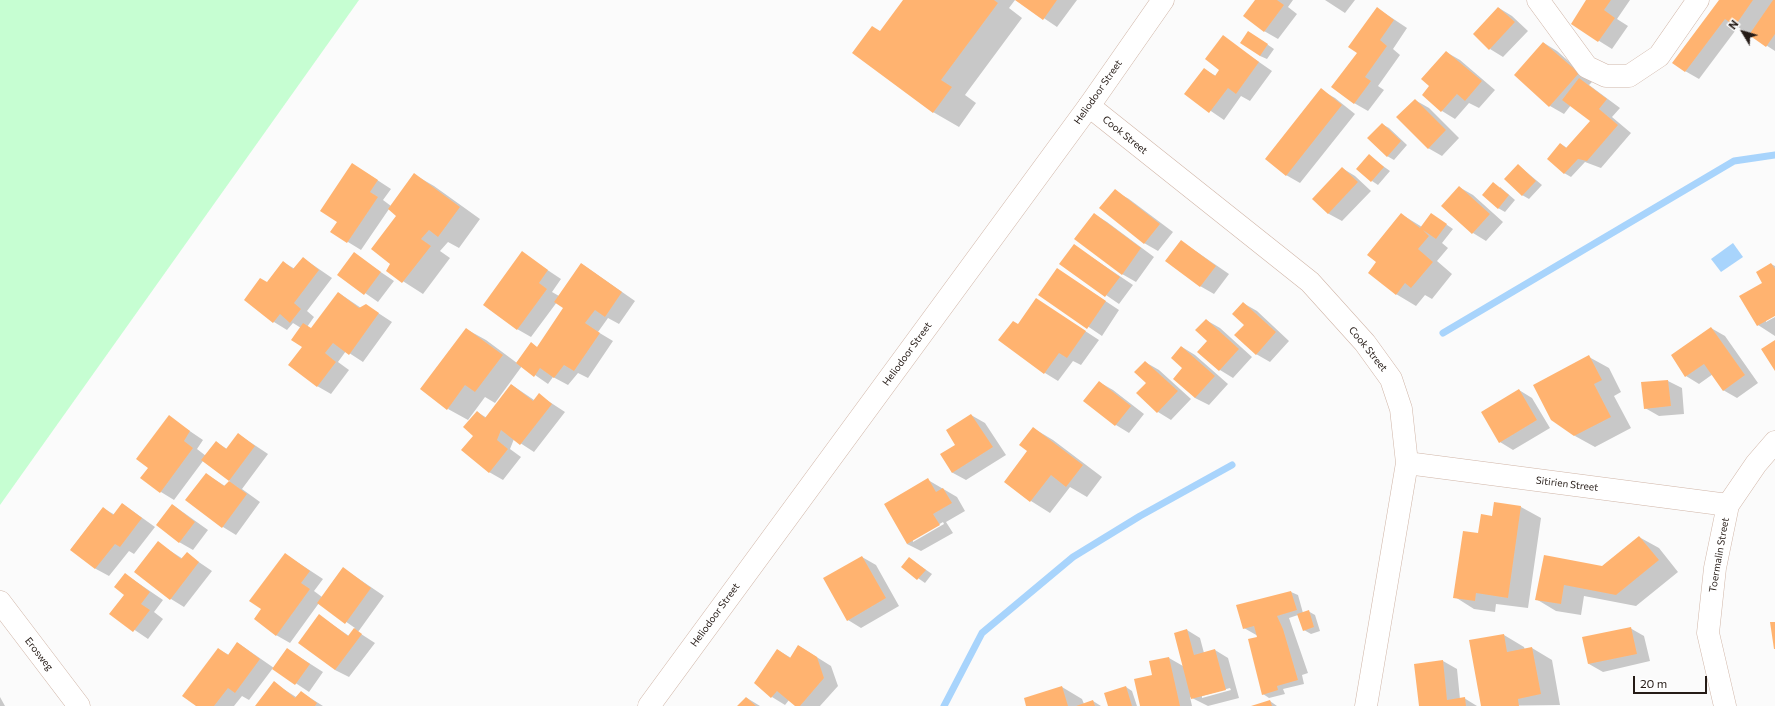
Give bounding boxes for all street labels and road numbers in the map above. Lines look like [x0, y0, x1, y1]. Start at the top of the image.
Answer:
street label: Heliodoor Street [1071, 58, 1125, 126]
street label: Cook Street [1100, 113, 1150, 157]
street label: Heliodoor Street [880, 320, 934, 388]
street label: Cook Street [1346, 324, 1390, 374]
street label: Sitirien Street [1535, 474, 1599, 494]
street label: Toermalin Street [1707, 517, 1731, 593]
street label: Heliodoor Street [688, 581, 742, 649]
street label: Erosweg [22, 635, 56, 673]

